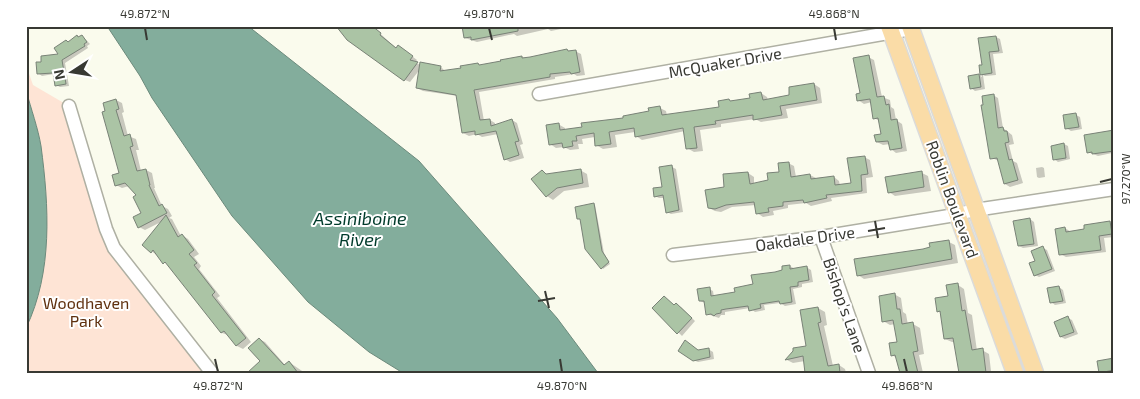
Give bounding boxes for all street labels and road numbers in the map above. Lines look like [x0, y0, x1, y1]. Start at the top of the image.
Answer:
street label: McQuaker Drive [667, 43, 783, 82]
street label: Roblin Boulevard [923, 138, 983, 260]
street label: Oakdale Drive [754, 222, 856, 254]
street label: Bishop's Lane [820, 255, 870, 355]

